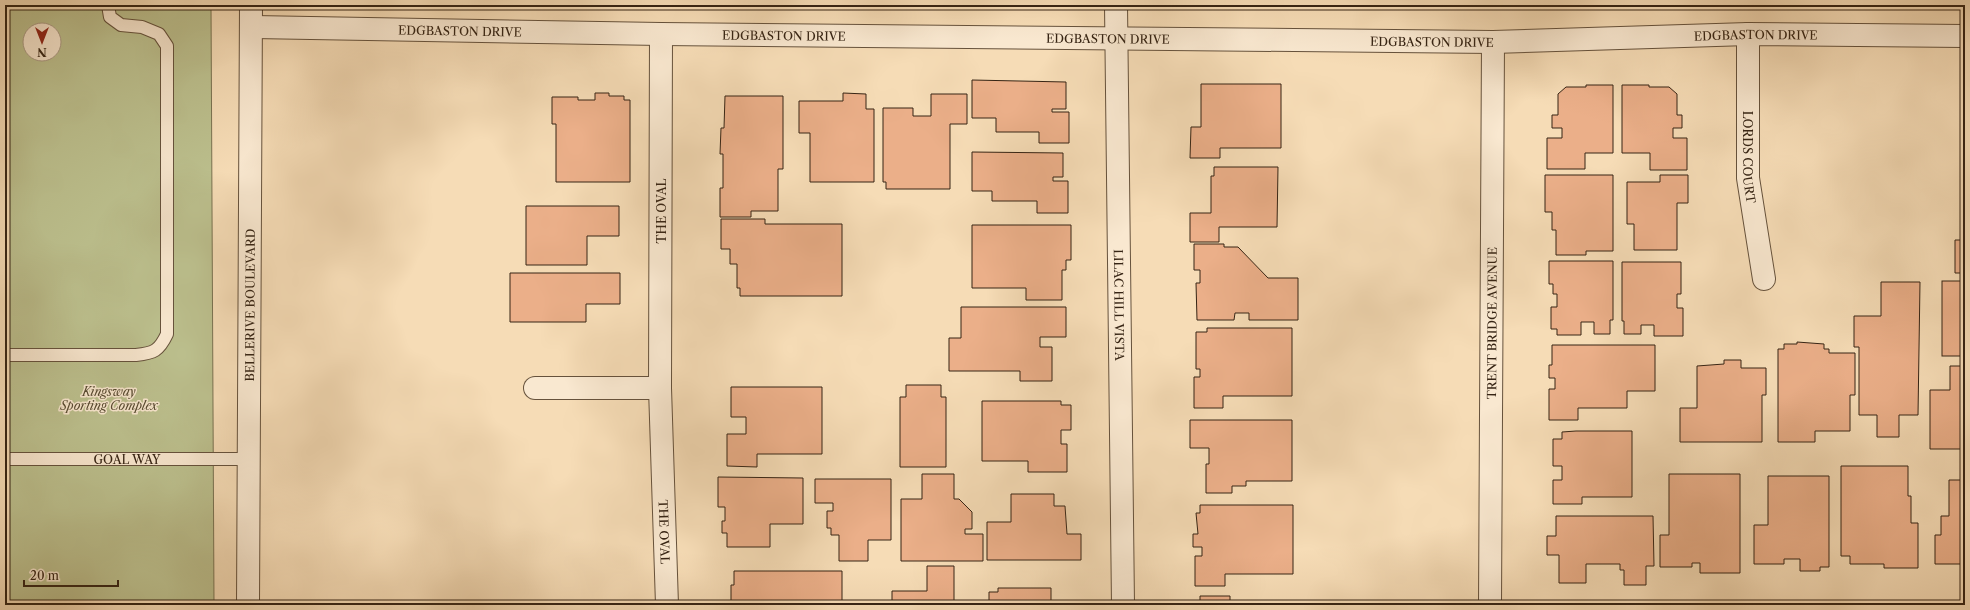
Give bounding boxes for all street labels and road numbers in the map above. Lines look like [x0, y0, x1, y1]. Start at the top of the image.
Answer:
street label: EDGBASTON DRIVE [398, 22, 522, 39]
street label: EDGBASTON DRIVE [1694, 26, 1818, 43]
street label: EDGBASTON DRIVE [722, 27, 846, 43]
street label: EDGBASTON DRIVE [1046, 30, 1170, 46]
street label: EDGBASTON DRIVE [1370, 33, 1494, 50]
street label: LORDS COURT [1740, 111, 1759, 204]
street label: THE OVAL [654, 178, 669, 243]
street label: BELLERIVE BOULEVARD [242, 228, 257, 382]
street label: TRENT BRIDGE AVENUE [1484, 247, 1499, 399]
street label: LILAC HILL VISTA [1111, 249, 1128, 362]
street label: GOAL WAY [93, 452, 161, 467]
street label: THE OVAL [656, 499, 673, 565]

